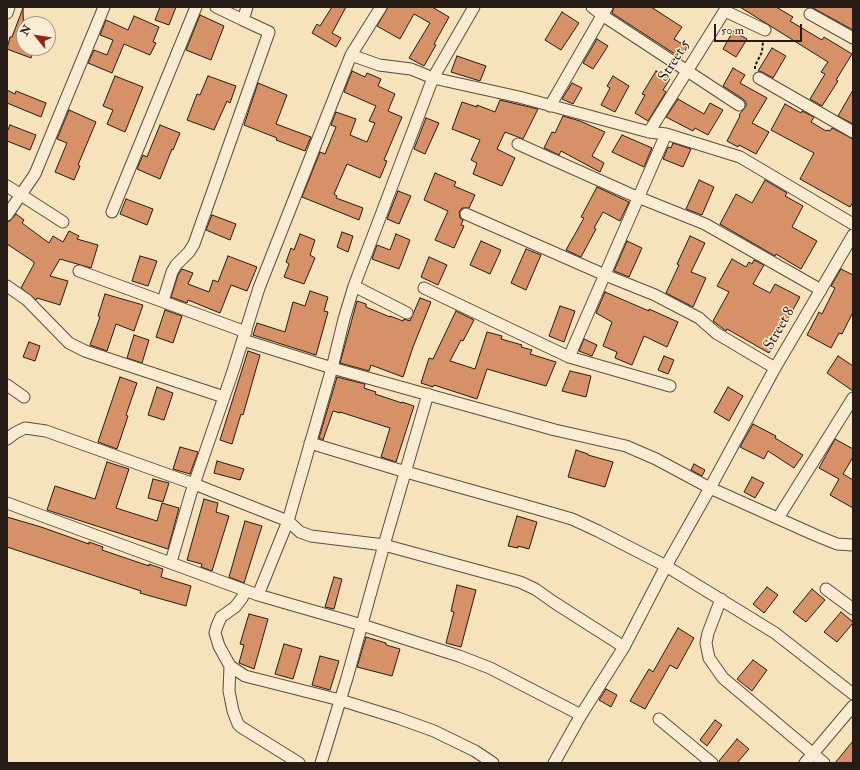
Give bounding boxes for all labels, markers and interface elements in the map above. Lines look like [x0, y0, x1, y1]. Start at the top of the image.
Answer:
north arrow [16, 16, 56, 56]
scale bar [716, 16, 804, 42]
text: N [18, 23, 34, 38]
text: 50 m [721, 23, 744, 38]
street label: Street 5 [655, 37, 695, 85]
street label: Street 8 [761, 304, 799, 354]

